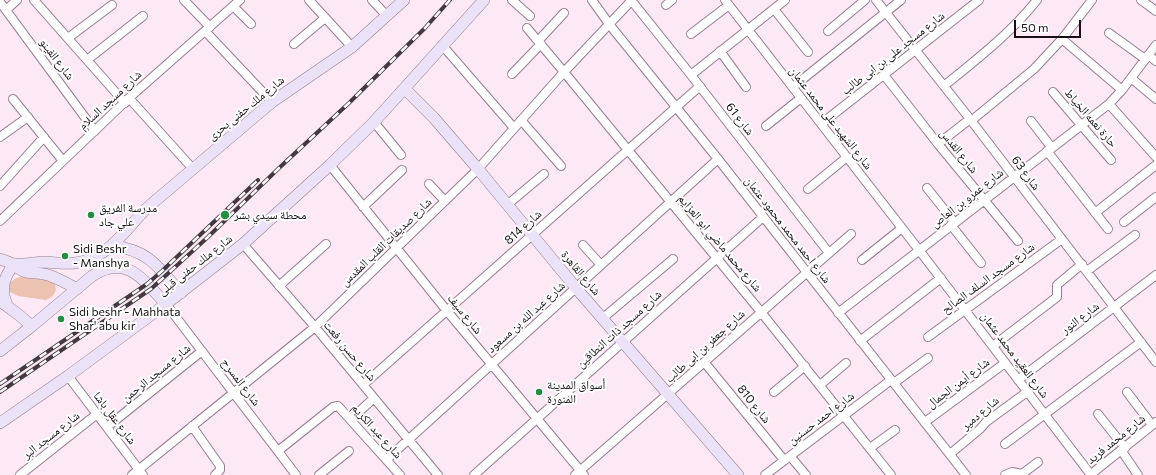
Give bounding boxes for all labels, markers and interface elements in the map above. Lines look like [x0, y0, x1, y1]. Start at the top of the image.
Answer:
street label: شارع مسجد على بن ابى طالب [839, 8, 947, 98]
scale bar [1016, 12, 1083, 38]
text: 50 m [1021, 20, 1049, 34]
street label: شارع الفينو [37, 35, 77, 83]
street label: شارع الشهيد على محمد عثمان [786, 64, 876, 172]
street label: شارع مسجد السلام [75, 67, 145, 133]
street label: شارع ملك حفنى بحرى [205, 73, 287, 143]
street label: حارة نعمه الخياط [1061, 86, 1121, 150]
street label: شارع 61 [723, 100, 757, 138]
street label: شارع القدس [937, 126, 981, 176]
street label: شارع 63 [1008, 153, 1044, 193]
street label: شارع عمرو بن العاص [928, 165, 1006, 231]
street label: شارع احمد محمد محمود عثمان [742, 174, 834, 286]
street label: شارع محمد ماضي ابو العزايم [675, 191, 765, 295]
street label: شارع صديقات القلب المقدس [337, 195, 435, 289]
place label: مدرسة الفريق علي جاد [99, 201, 157, 229]
street label: شارع 814 [502, 207, 544, 247]
place label: محطة سيدي بشر [234, 208, 306, 222]
marker: محطة سيدي بشر [219, 209, 231, 221]
marker: مدرسة الفريق علي جاد [86, 210, 96, 220]
street label: شارع ملك حفنى قبلى [155, 231, 235, 299]
street label: شارع مسجد السلف الصالح [939, 239, 1037, 317]
place label: Sidi Beshr - Manshya [73, 242, 129, 270]
street label: شارع القاهرة [558, 248, 604, 298]
marker: Sidi Beshr - Manshya [60, 251, 70, 261]
street label: شارع عبد الله بن مسعود [484, 278, 568, 356]
street label: شارع مسجد ذات النطاقين [573, 287, 665, 371]
street label: شارع سيف [445, 291, 485, 337]
street label: شارع النور [1058, 299, 1102, 337]
place label: Sidi beshr - Mahhata Shar' abu kir [69, 305, 181, 333]
street label: شارع جعفر بن ابى طالب [662, 306, 748, 386]
street label: شارع العقيد محمد عثمان [978, 309, 1052, 401]
marker: Sidi beshr - Mahhata Shar' abu kir [56, 314, 66, 324]
street label: شارع حسن رفعت [321, 318, 379, 384]
street label: شارع مسجد الرحمن [119, 341, 193, 405]
street label: شارع المسرح [218, 355, 264, 409]
street label: شارع أيمن الجمال [924, 355, 992, 411]
place label: أسواق المدينة المنورة [547, 378, 605, 406]
street label: شارع 810 [734, 382, 774, 426]
marker: أسواق المدينة المنورة [534, 387, 544, 397]
street label: شارع احمد حسنين [785, 388, 857, 448]
street label: شارع عقل باشا [90, 389, 140, 447]
street label: شارع دمير [958, 393, 1002, 433]
street label: شارع عبد الكريم [349, 401, 405, 461]
street label: شارع مسجد البر [20, 408, 82, 462]
street label: شارع محمد فريد [1084, 411, 1148, 467]

